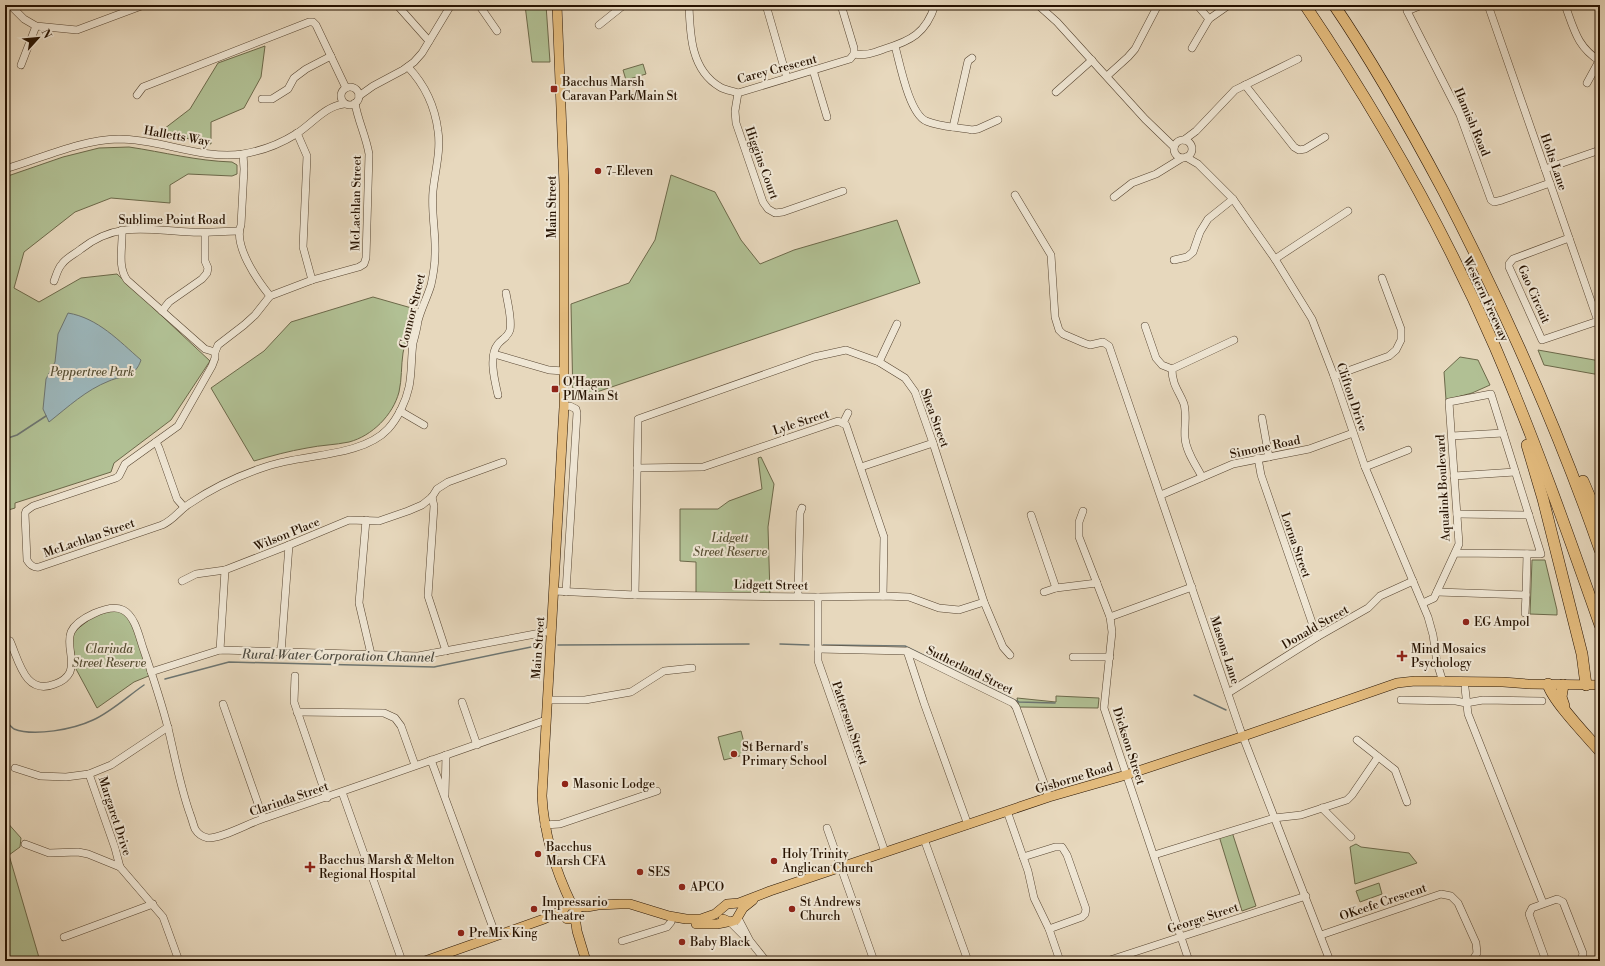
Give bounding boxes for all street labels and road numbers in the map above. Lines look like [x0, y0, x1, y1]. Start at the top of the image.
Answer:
street label: Carey Crescent [736, 51, 819, 87]
street label: Hamish Road [1450, 86, 1493, 159]
street label: Halletts Way [143, 123, 211, 150]
street label: Higgins Court [741, 125, 782, 202]
street label: Holts Lane [1537, 132, 1570, 193]
street label: McLachlan Street [348, 154, 365, 251]
street label: Main Street [545, 175, 560, 238]
street label: Sublime Point Road [119, 213, 226, 228]
street label: Western Freeway [1459, 254, 1512, 344]
street label: Gao Circuit [1514, 263, 1553, 326]
street label: Connor Street [396, 272, 429, 350]
street label: Clifton Drive [1333, 361, 1370, 433]
street label: Shea Street [917, 387, 952, 450]
street label: Lyle Street [771, 406, 832, 439]
street label: Simone Road [1229, 433, 1302, 462]
street label: Aqualink Boulevard [1433, 434, 1454, 543]
street label: Lorna Street [1277, 510, 1314, 581]
street label: Wilson Place [251, 514, 322, 555]
street label: McLachlan Street [41, 516, 138, 561]
street label: Lidgett Street [734, 577, 809, 594]
street label: Donald Street [1279, 602, 1352, 653]
street label: Masons Lane [1206, 614, 1243, 686]
street label: Main Street [529, 615, 548, 680]
street label: Sutherland Street [924, 643, 1016, 698]
street label: Patterson Street [828, 679, 871, 768]
street label: Dickson Street [1109, 706, 1148, 787]
street label: Gisborne Road [1033, 759, 1115, 797]
street label: Margaret Drive [95, 775, 134, 858]
street label: Clarinda Street [248, 779, 331, 820]
street label: OKeefe Crescent [1338, 880, 1429, 924]
street label: George Street [1166, 900, 1241, 937]

